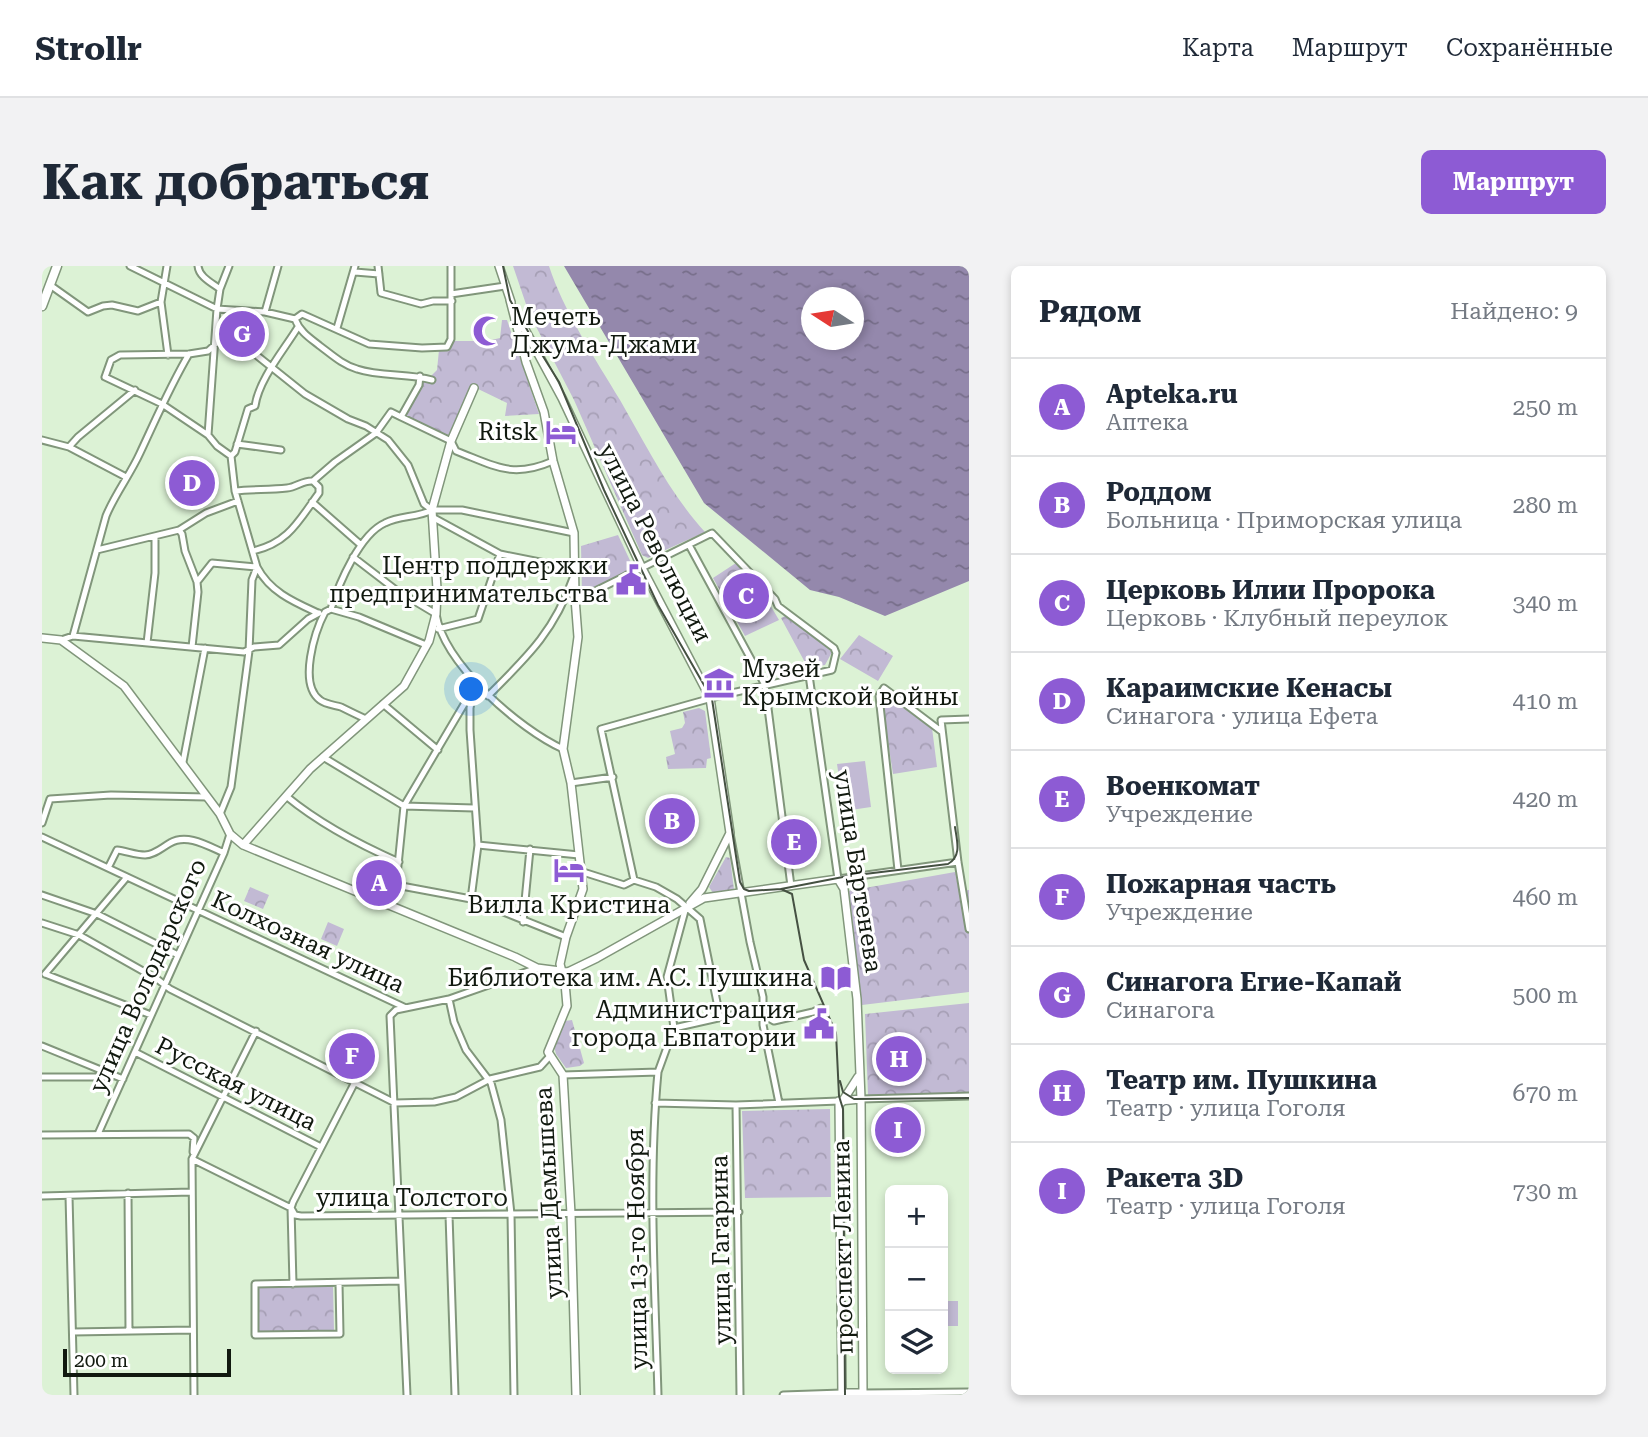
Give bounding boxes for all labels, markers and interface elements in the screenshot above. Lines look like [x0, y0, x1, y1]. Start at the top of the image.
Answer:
text: Strollr [35, 29, 142, 68]
text: Карта [1182, 34, 1254, 62]
text: Маршрут [1292, 34, 1408, 62]
text: Сохранённые [1446, 34, 1613, 62]
button: Маршрут [1421, 150, 1606, 214]
text: Как добраться [42, 154, 429, 211]
north arrow [801, 287, 864, 350]
text: Рядом [1039, 294, 1141, 329]
text: Найдено: 9 [1450, 298, 1578, 325]
place label: Мечеть Джума-Джами [511, 303, 697, 359]
pin: G [219, 308, 265, 360]
mosque icon: Мечеть Джума-Джами [471, 314, 505, 348]
text: Apteka.ru [1106, 379, 1238, 409]
text: A [1054, 394, 1070, 421]
text: 250 m [1513, 394, 1578, 421]
text: Аптека [1106, 409, 1188, 436]
hotel icon: Ritsk [544, 415, 578, 449]
place label: Ritsk [478, 418, 538, 446]
street label: улица Революции [593, 439, 717, 647]
pin: D [169, 457, 215, 509]
text: Роддом [1106, 477, 1212, 507]
text: B [1054, 492, 1070, 519]
text: 280 m [1513, 492, 1578, 519]
text: Больница · Приморская улица [1106, 507, 1462, 534]
place label: Центр поддержки предпринимательства [329, 552, 608, 608]
public building icon: Центр поддержки предпринимательства [614, 563, 648, 597]
pin: C [723, 570, 769, 622]
text: Церковь Илии Пророка [1106, 575, 1435, 605]
text: C [1054, 590, 1070, 617]
text: 340 m [1513, 590, 1578, 617]
text: Церковь · Клубный переулок [1106, 605, 1448, 632]
place label: Музей Крымской войны [742, 655, 959, 711]
museum icon: Музей Крымской войны [702, 666, 736, 700]
your location [454, 672, 488, 706]
text: Караимские Кенасы [1106, 673, 1392, 703]
text: D [1053, 688, 1071, 715]
text: 410 m [1513, 688, 1578, 715]
text: Синагога · улица Ефета [1106, 703, 1378, 730]
street label: улица Бартенева [828, 768, 888, 974]
text: Военкомат [1106, 771, 1260, 801]
text: E [1055, 786, 1069, 813]
text: 420 m [1513, 786, 1578, 813]
pin: B [649, 795, 695, 847]
text: Учреждение [1106, 801, 1253, 828]
pin: E [771, 816, 817, 868]
hotel icon: Вилла Кристина [552, 853, 586, 887]
street label: улица Володарского [84, 855, 212, 1097]
pin: A [356, 857, 402, 909]
text: Пожарная часть [1106, 869, 1336, 899]
text: F [1055, 884, 1069, 911]
text: 460 m [1513, 884, 1578, 911]
street label: Колхозная улица [207, 885, 409, 999]
place label: Вилла Кристина [468, 891, 670, 919]
text: Учреждение [1106, 899, 1253, 926]
library icon: Библиотека им. А.С. Пушкина [819, 961, 853, 995]
place label: Библиотека им. А.С. Пушкина [447, 964, 813, 992]
text: Синагога Егие-Капай [1106, 967, 1402, 997]
text: G [1053, 982, 1071, 1009]
text: 500 m [1513, 982, 1578, 1009]
place label: Администрация города Евпатории [572, 996, 796, 1052]
text: Синагога [1106, 997, 1215, 1024]
public building icon: Администрация города Евпатории [802, 1007, 836, 1041]
pin: F [329, 1030, 375, 1082]
street label: Русская улица [151, 1031, 321, 1137]
pin: H [876, 1033, 922, 1085]
text: Театр им. Пушкина [1106, 1065, 1377, 1095]
text: H [1053, 1080, 1072, 1107]
text: 670 m [1513, 1080, 1578, 1107]
street label: улица Демышева [529, 1086, 569, 1300]
text: Театр · улица Гоголя [1106, 1095, 1346, 1122]
pin: I [875, 1104, 921, 1156]
street label: улица 13-го Ноября [621, 1128, 653, 1370]
street label: проспект Ленина [827, 1140, 859, 1354]
street label: улица Гагарина [705, 1155, 737, 1345]
text: Ракета 3D [1106, 1163, 1243, 1193]
text: I [1057, 1178, 1067, 1205]
text: 730 m [1513, 1178, 1578, 1205]
street label: улица Толстого [316, 1184, 508, 1212]
map controls [885, 1185, 948, 1374]
button: + [885, 1185, 948, 1248]
text: Театр · улица Гоголя [1106, 1193, 1346, 1220]
button: − [885, 1248, 948, 1311]
button: layers [885, 1311, 948, 1374]
scale bar [63, 1346, 231, 1378]
text: 200 m [74, 1349, 128, 1372]

